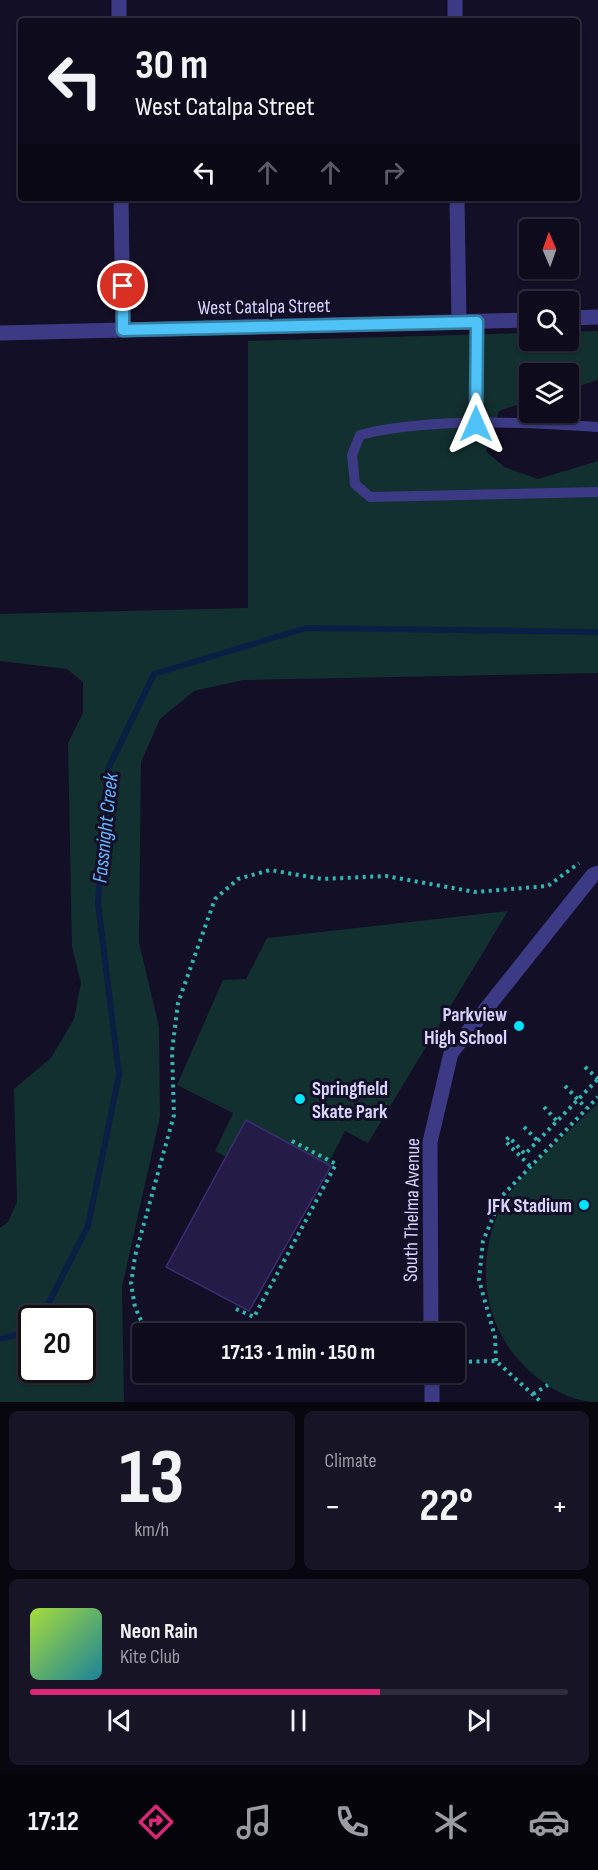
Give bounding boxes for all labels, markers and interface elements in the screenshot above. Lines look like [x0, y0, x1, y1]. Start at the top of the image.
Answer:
text: 30 m [135, 40, 208, 91]
icon: left [36, 42, 114, 120]
text: West Catalpa Street [135, 91, 315, 123]
icon: left [188, 156, 221, 189]
icon: ahead [251, 156, 284, 189]
icon: ahead [314, 156, 347, 189]
icon: right [377, 156, 410, 189]
north arrow [519, 219, 579, 279]
map controls [519, 219, 579, 423]
pin [97, 260, 148, 311]
icon: arrive [106, 269, 139, 302]
button: search [519, 291, 579, 351]
street label: West Catalpa Street [197, 294, 331, 320]
button: layers [519, 363, 579, 423]
position arrow [444, 392, 508, 456]
water label: Fassnight Creek [87, 771, 124, 884]
place label: Parkview High School [424, 1003, 507, 1050]
marker: Parkview High School [512, 1019, 526, 1033]
place label: Springfield Skate Park [312, 1077, 388, 1124]
marker: Springfield Skate Park [293, 1092, 307, 1106]
street label: South Thelma Avenue [399, 1138, 425, 1282]
place label: JFK Stadium [487, 1194, 572, 1218]
marker: JFK Stadium [577, 1198, 591, 1212]
speed limit sign: 20 [18, 1305, 96, 1383]
text: 17:13 · 1 min · 150 m [222, 1339, 375, 1366]
text: 13 [119, 1432, 185, 1525]
text: Climate [325, 1449, 377, 1473]
text: 22° [419, 1479, 473, 1534]
text: − [325, 1487, 341, 1527]
text: + [552, 1487, 568, 1527]
text: km/h [134, 1518, 169, 1542]
text: Neon Rain [120, 1618, 198, 1645]
text: Kite Club [120, 1645, 180, 1669]
icon: previous [103, 1704, 136, 1737]
icon: pause [282, 1704, 315, 1737]
icon: next [462, 1704, 495, 1737]
icon: directions [135, 1801, 177, 1843]
icon: music [233, 1801, 275, 1843]
icon: phone [331, 1801, 373, 1843]
icon: climate [430, 1801, 472, 1843]
icon: car [528, 1801, 570, 1843]
text: 17:12 [28, 1806, 79, 1838]

